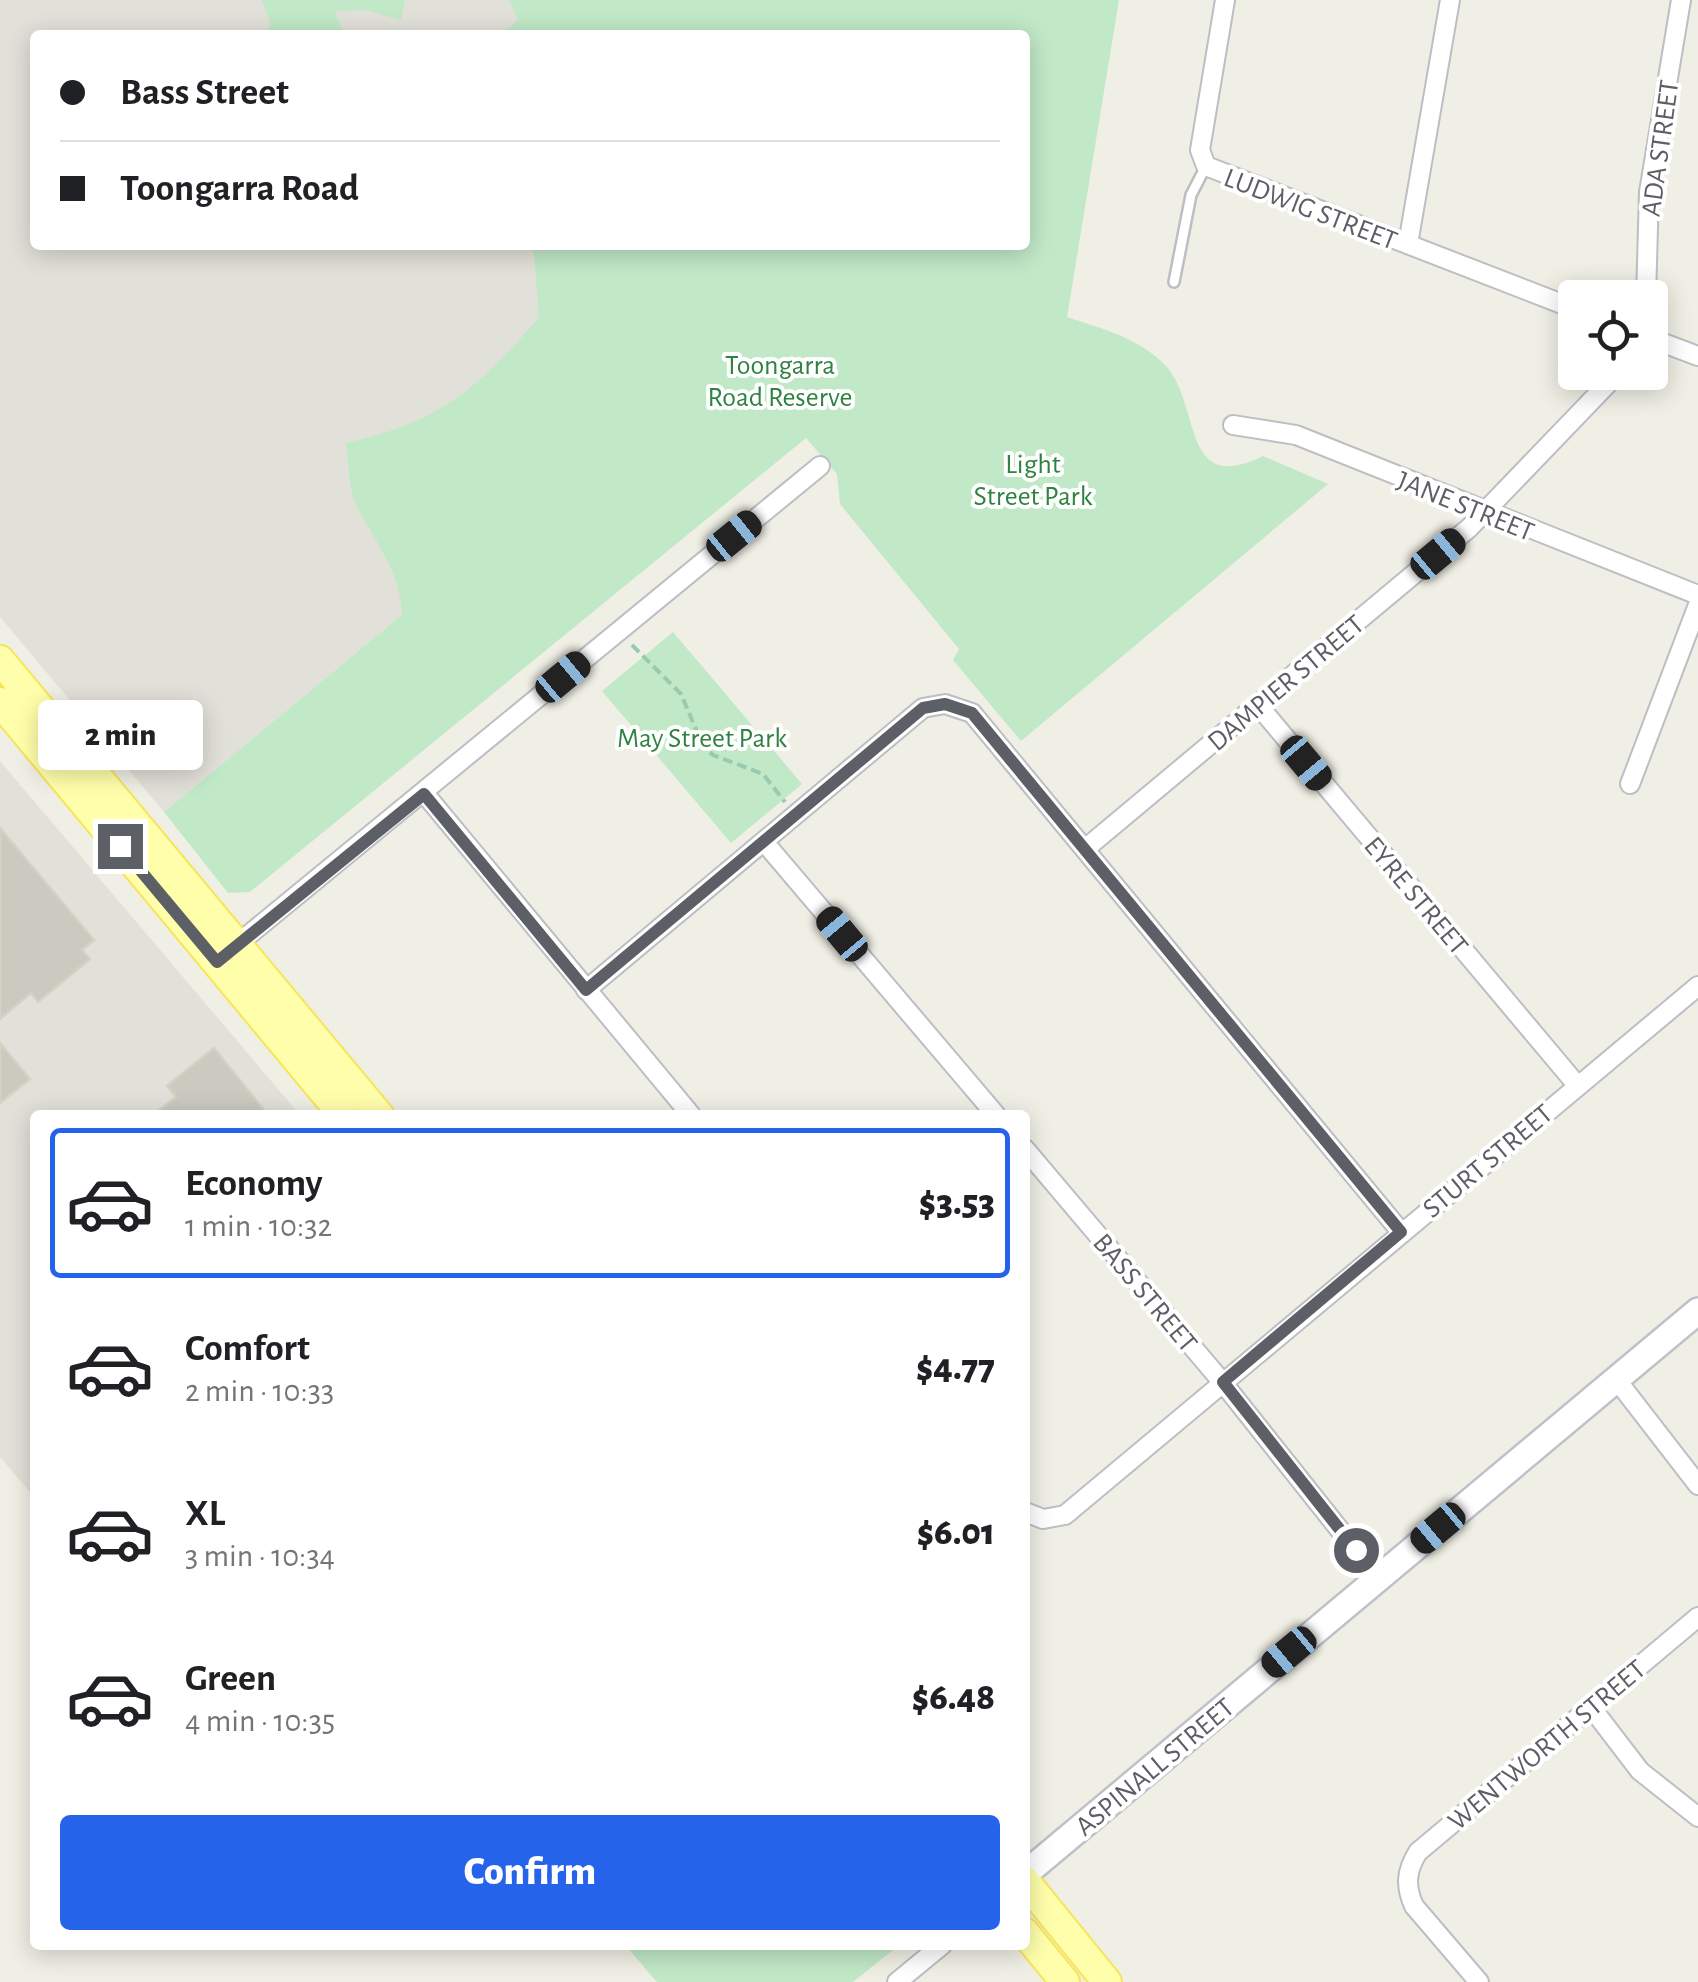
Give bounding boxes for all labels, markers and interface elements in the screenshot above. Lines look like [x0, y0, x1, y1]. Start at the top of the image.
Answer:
text: Bass Street [120, 74, 289, 112]
street label: ADA STREET [1638, 78, 1684, 218]
street label: LUDWIG STREET [1220, 164, 1401, 256]
text: Toongarra Road [120, 170, 359, 208]
map controls [1558, 280, 1668, 390]
button: locate [1558, 280, 1668, 390]
park label: Toongarra Road Reserve [708, 352, 852, 412]
park label: Light Street Park [974, 451, 1093, 511]
street label: JANE STREET [1393, 467, 1538, 547]
car [701, 505, 767, 567]
car [1405, 523, 1471, 585]
street label: DAMPIER STREET [1203, 610, 1370, 757]
car [530, 646, 596, 708]
callout: 2 min [38, 701, 202, 771]
text: 2 min [85, 719, 156, 751]
park label: May Street Park [617, 725, 787, 753]
car [1275, 730, 1337, 796]
route end [98, 824, 143, 869]
street label: EYRE STREET [1358, 832, 1473, 961]
car [811, 901, 873, 967]
street label: STURT STREET [1418, 1099, 1559, 1224]
icon: car [65, 1158, 155, 1248]
text: Economy [185, 1165, 323, 1203]
text: $3.53 [919, 1184, 995, 1222]
text: 1 min · 10:32 [185, 1210, 332, 1242]
street label: BASS STREET [1087, 1229, 1202, 1358]
icon: car [65, 1323, 155, 1413]
text: Comfort [185, 1330, 310, 1368]
text: $4.77 [916, 1349, 995, 1387]
text: 2 min · 10:33 [185, 1375, 334, 1407]
icon: car [65, 1488, 155, 1578]
text: XL [185, 1495, 225, 1533]
car [1405, 1497, 1471, 1559]
text: $6.01 [917, 1514, 995, 1552]
route start [1334, 1528, 1379, 1573]
text: 3 min · 10:34 [185, 1540, 335, 1572]
car [1256, 1621, 1322, 1683]
icon: car [65, 1653, 155, 1743]
street label: WENTWORTH STREET [1443, 1655, 1651, 1836]
text: Green [185, 1660, 276, 1698]
text: $6.48 [912, 1679, 995, 1717]
street label: ASPINALL STREET [1071, 1693, 1240, 1842]
text: 4 min · 10:35 [185, 1705, 335, 1737]
button: Confirm [60, 1815, 1000, 1930]

